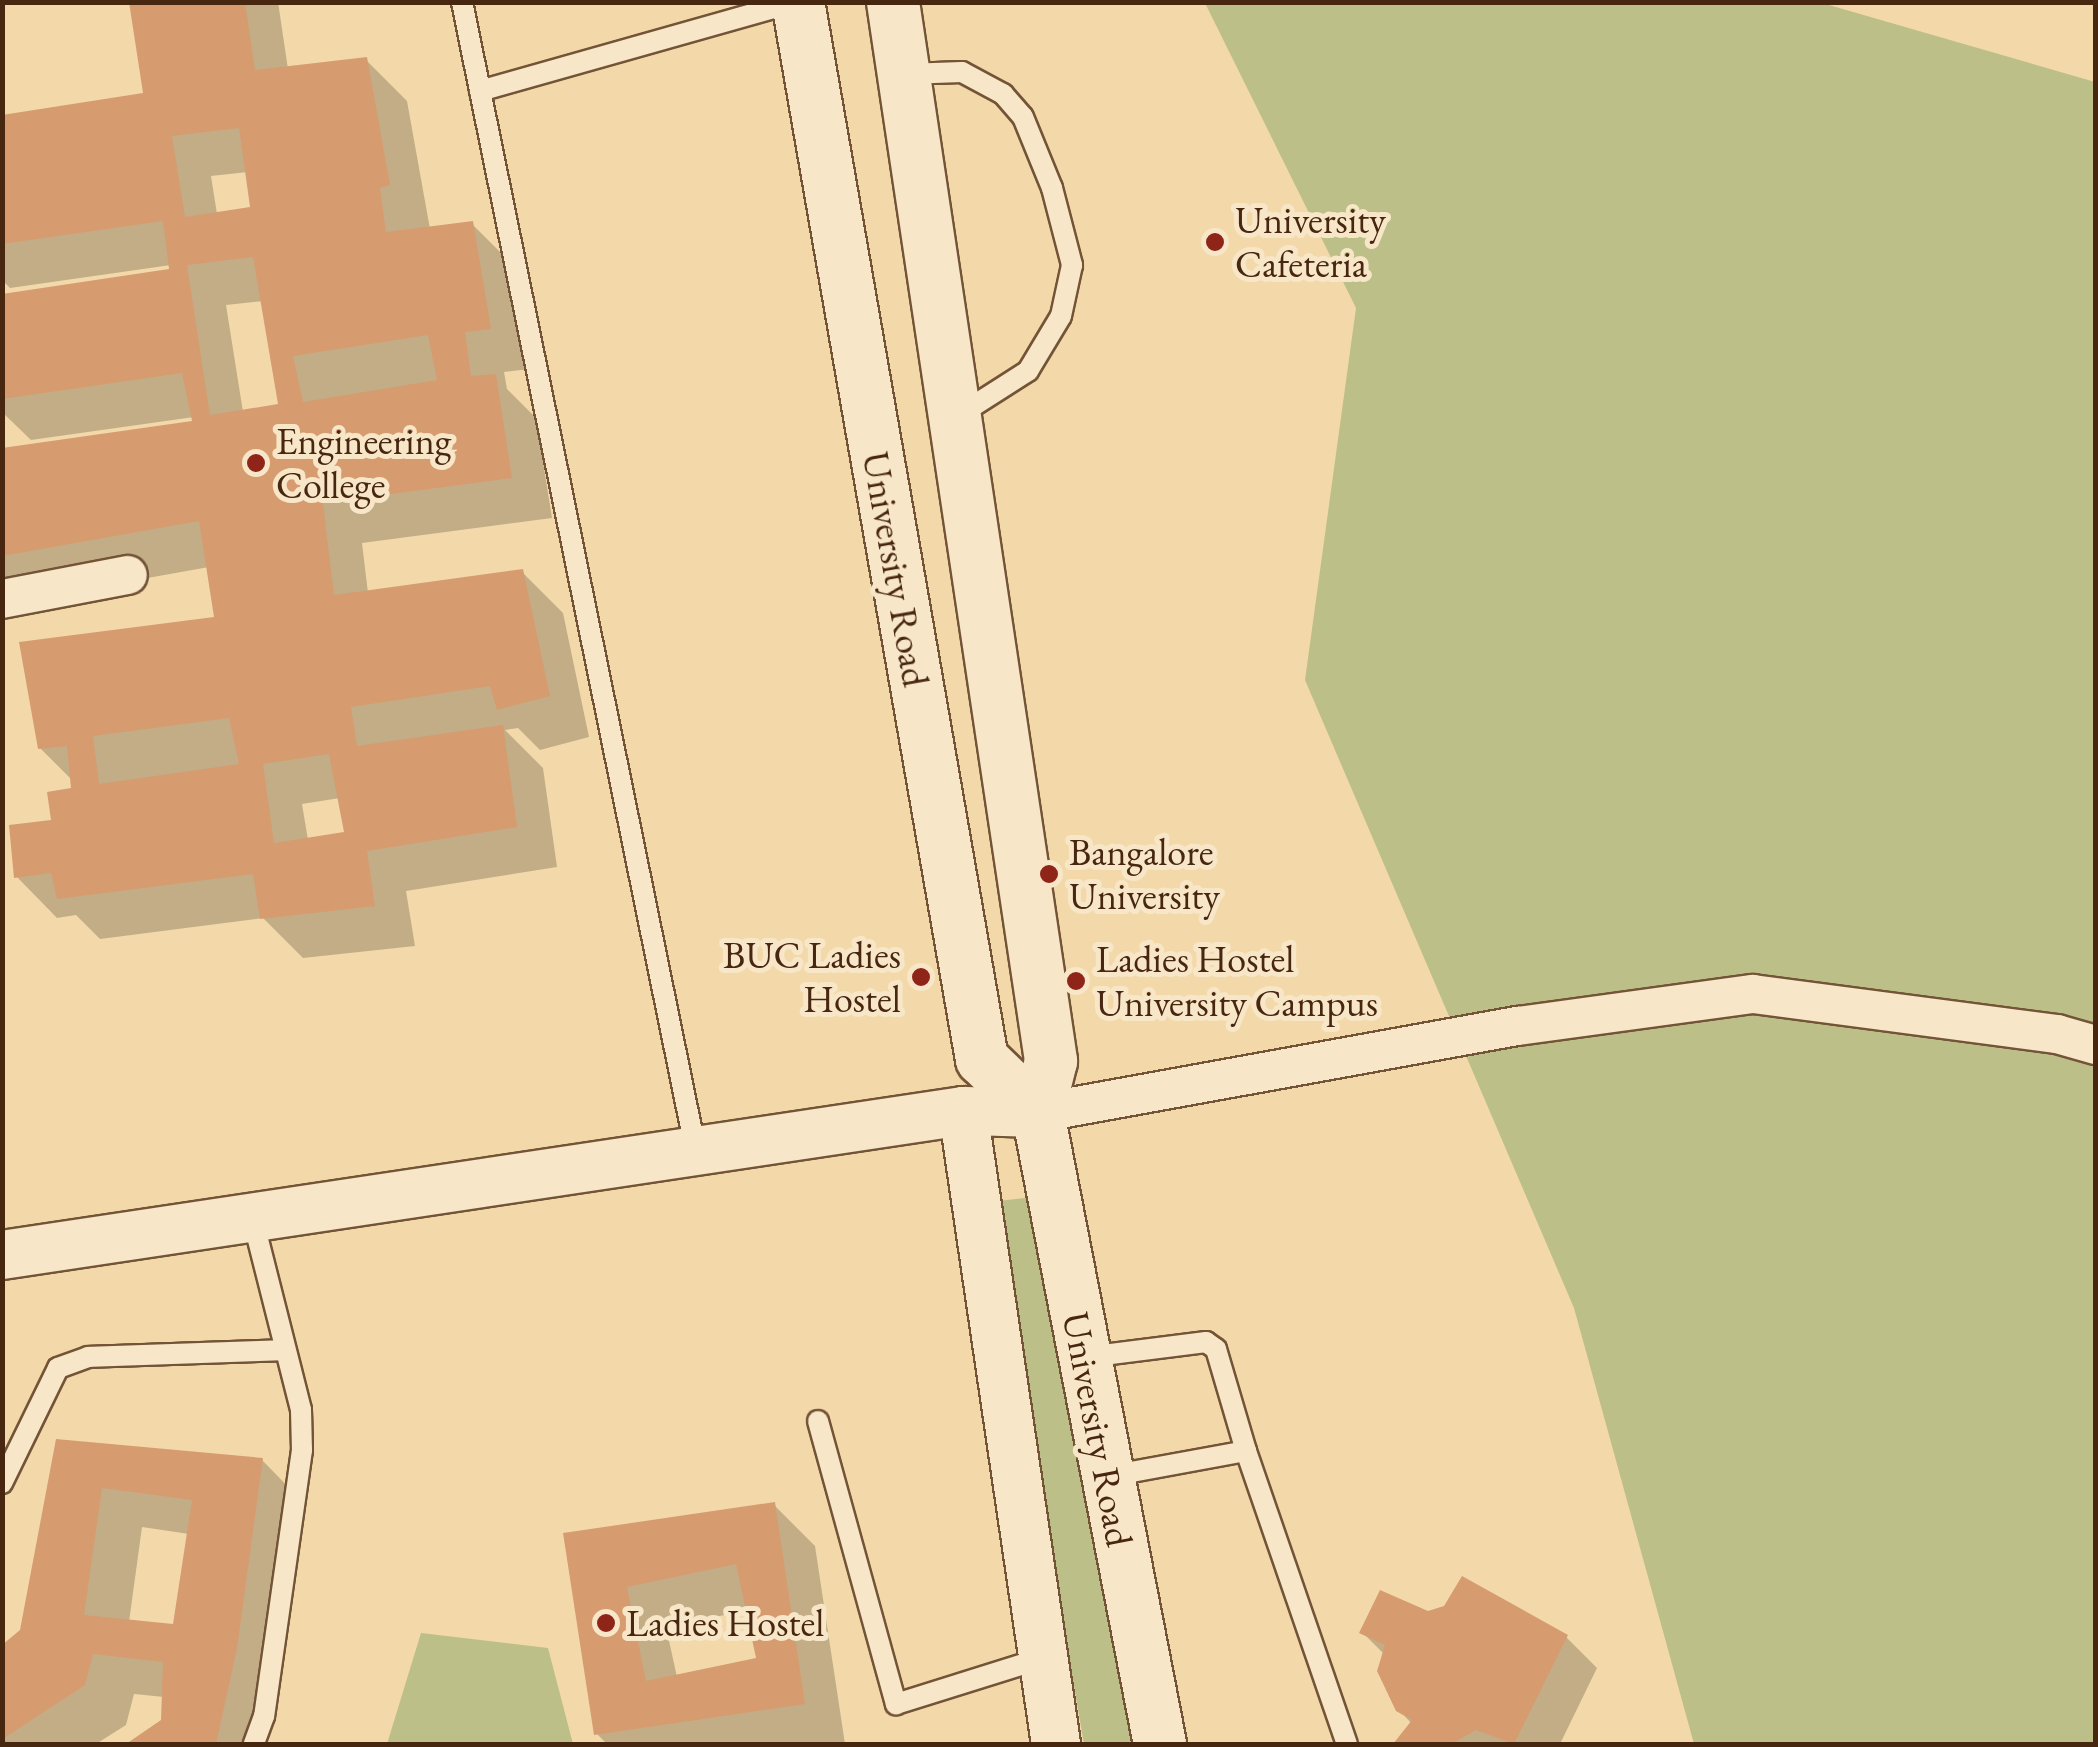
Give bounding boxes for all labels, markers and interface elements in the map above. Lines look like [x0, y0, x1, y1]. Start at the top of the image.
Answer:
place label: University Cafeteria [1235, 197, 1386, 286]
marker: University Cafeteria [1204, 231, 1226, 253]
place label: Engineering College [276, 418, 451, 508]
street label: University Road [853, 448, 939, 690]
marker: Engineering College [245, 452, 267, 474]
place label: Bangalore University [1069, 829, 1220, 918]
marker: Bangalore University [1038, 863, 1060, 885]
place label: BUC Ladies Hostel [723, 932, 901, 1022]
place label: Ladies Hostel University Campus [1096, 936, 1378, 1026]
marker: BUC Ladies Hostel [910, 966, 932, 988]
marker: Ladies Hostel University Campus [1065, 970, 1087, 992]
street label: University Road [1053, 1308, 1143, 1550]
place label: Ladies Hostel [626, 1600, 824, 1646]
marker: Ladies Hostel [595, 1612, 617, 1634]

